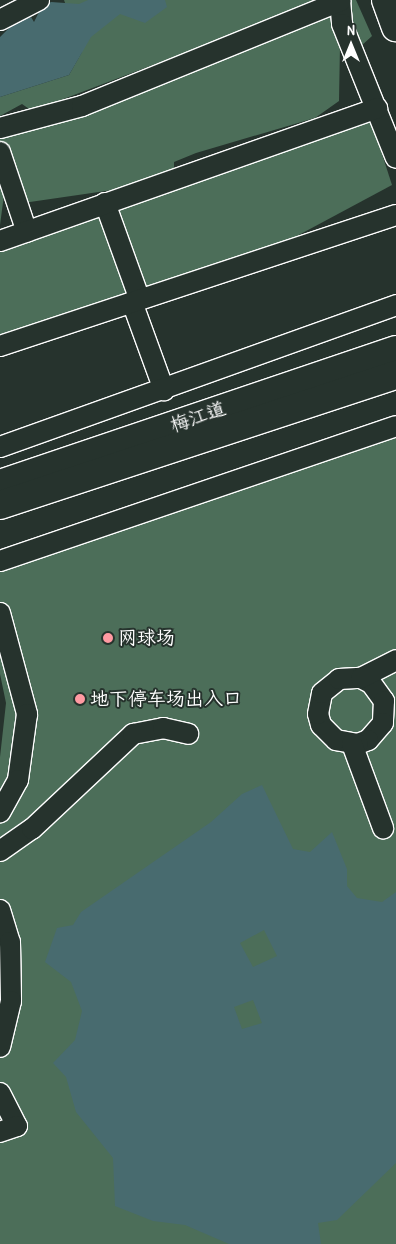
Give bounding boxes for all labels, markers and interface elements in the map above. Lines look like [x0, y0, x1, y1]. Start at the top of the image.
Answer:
north arrow [326, 20, 376, 70]
text: N [347, 20, 355, 39]
street label: 梅江道 [167, 397, 229, 437]
place label: 网球场 [118, 627, 175, 649]
marker: 网球场 [102, 632, 114, 644]
place label: 地下停车场出入口 [90, 688, 242, 710]
marker: 地下停车场出入口 [74, 693, 86, 705]

